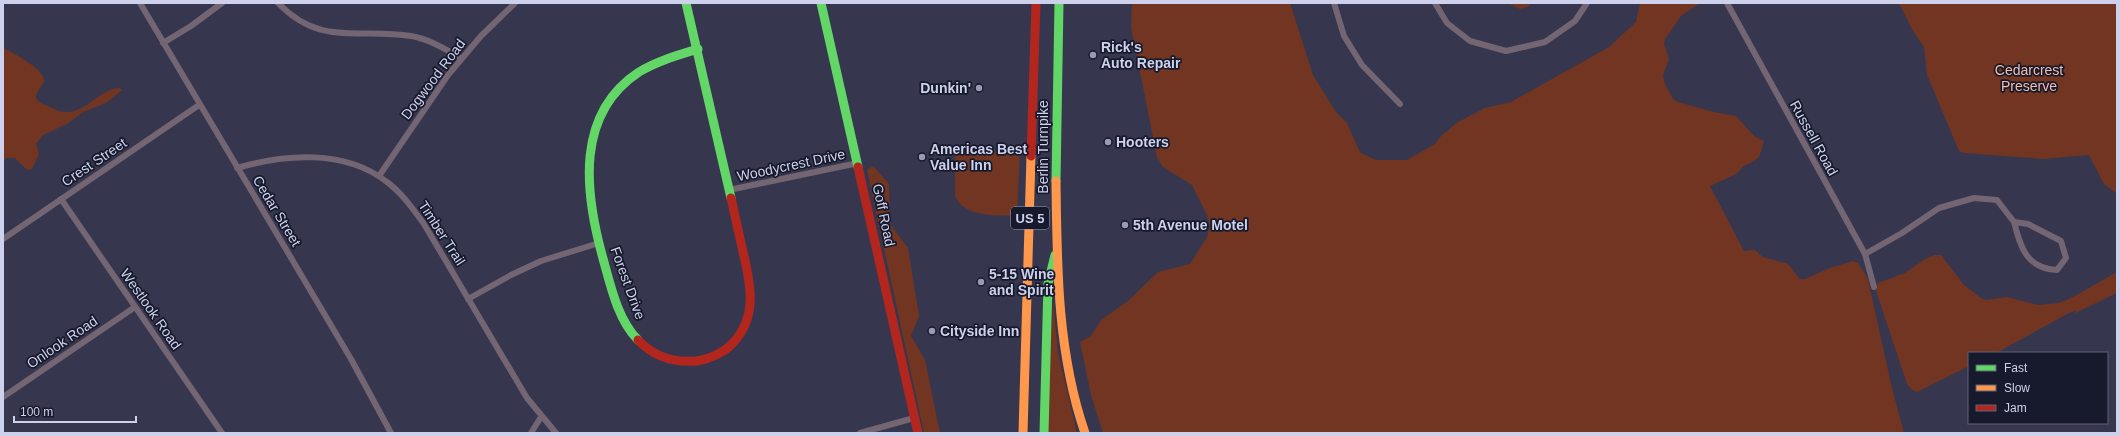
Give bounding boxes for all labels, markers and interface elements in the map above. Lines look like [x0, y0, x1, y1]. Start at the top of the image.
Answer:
street label: Dogwood Road [398, 36, 468, 122]
place label: Rick's Auto Repair [1101, 39, 1181, 71]
marker: Rick's Auto Repair [1088, 50, 1098, 60]
park label: Cedarcrest Preserve [1995, 62, 2063, 94]
place label: Dunkin' [920, 80, 971, 96]
marker: Dunkin' [974, 83, 984, 93]
street label: Russell Road [1787, 98, 1841, 178]
street label: Berlin Turnpike [1035, 100, 1051, 194]
street label: Crest Street [59, 134, 130, 190]
place label: Hooters [1116, 134, 1169, 150]
marker: Hooters [1103, 137, 1113, 147]
place label: Americas Best Value Inn [930, 141, 1028, 173]
street label: Woodycrest Drive [735, 146, 847, 184]
marker: Americas Best Value Inn [917, 152, 927, 162]
street label: Cedar Street [250, 173, 304, 249]
street label: Goff Road [870, 182, 898, 248]
street label: Timber Trail [415, 198, 469, 268]
road number: US 5 [1011, 207, 1049, 229]
place label: 5th Avenue Motel [1133, 217, 1248, 233]
marker: 5th Avenue Motel [1120, 220, 1130, 230]
street label: Forest Drive [607, 244, 649, 322]
street label: Westlook Road [117, 266, 185, 352]
place label: 5-15 Wine and Spirit [989, 266, 1054, 298]
marker: 5-15 Wine and Spirit [976, 277, 986, 287]
street label: Onlook Road [24, 313, 100, 371]
place label: Cityside Inn [940, 323, 1019, 339]
marker: Cityside Inn [927, 326, 937, 336]
legend [1968, 352, 2108, 424]
text: Fast [2004, 361, 2028, 375]
text: Slow [2004, 381, 2030, 395]
scale bar [14, 398, 136, 424]
text: Jam [2004, 401, 2027, 415]
text: 100 m [20, 405, 53, 419]

